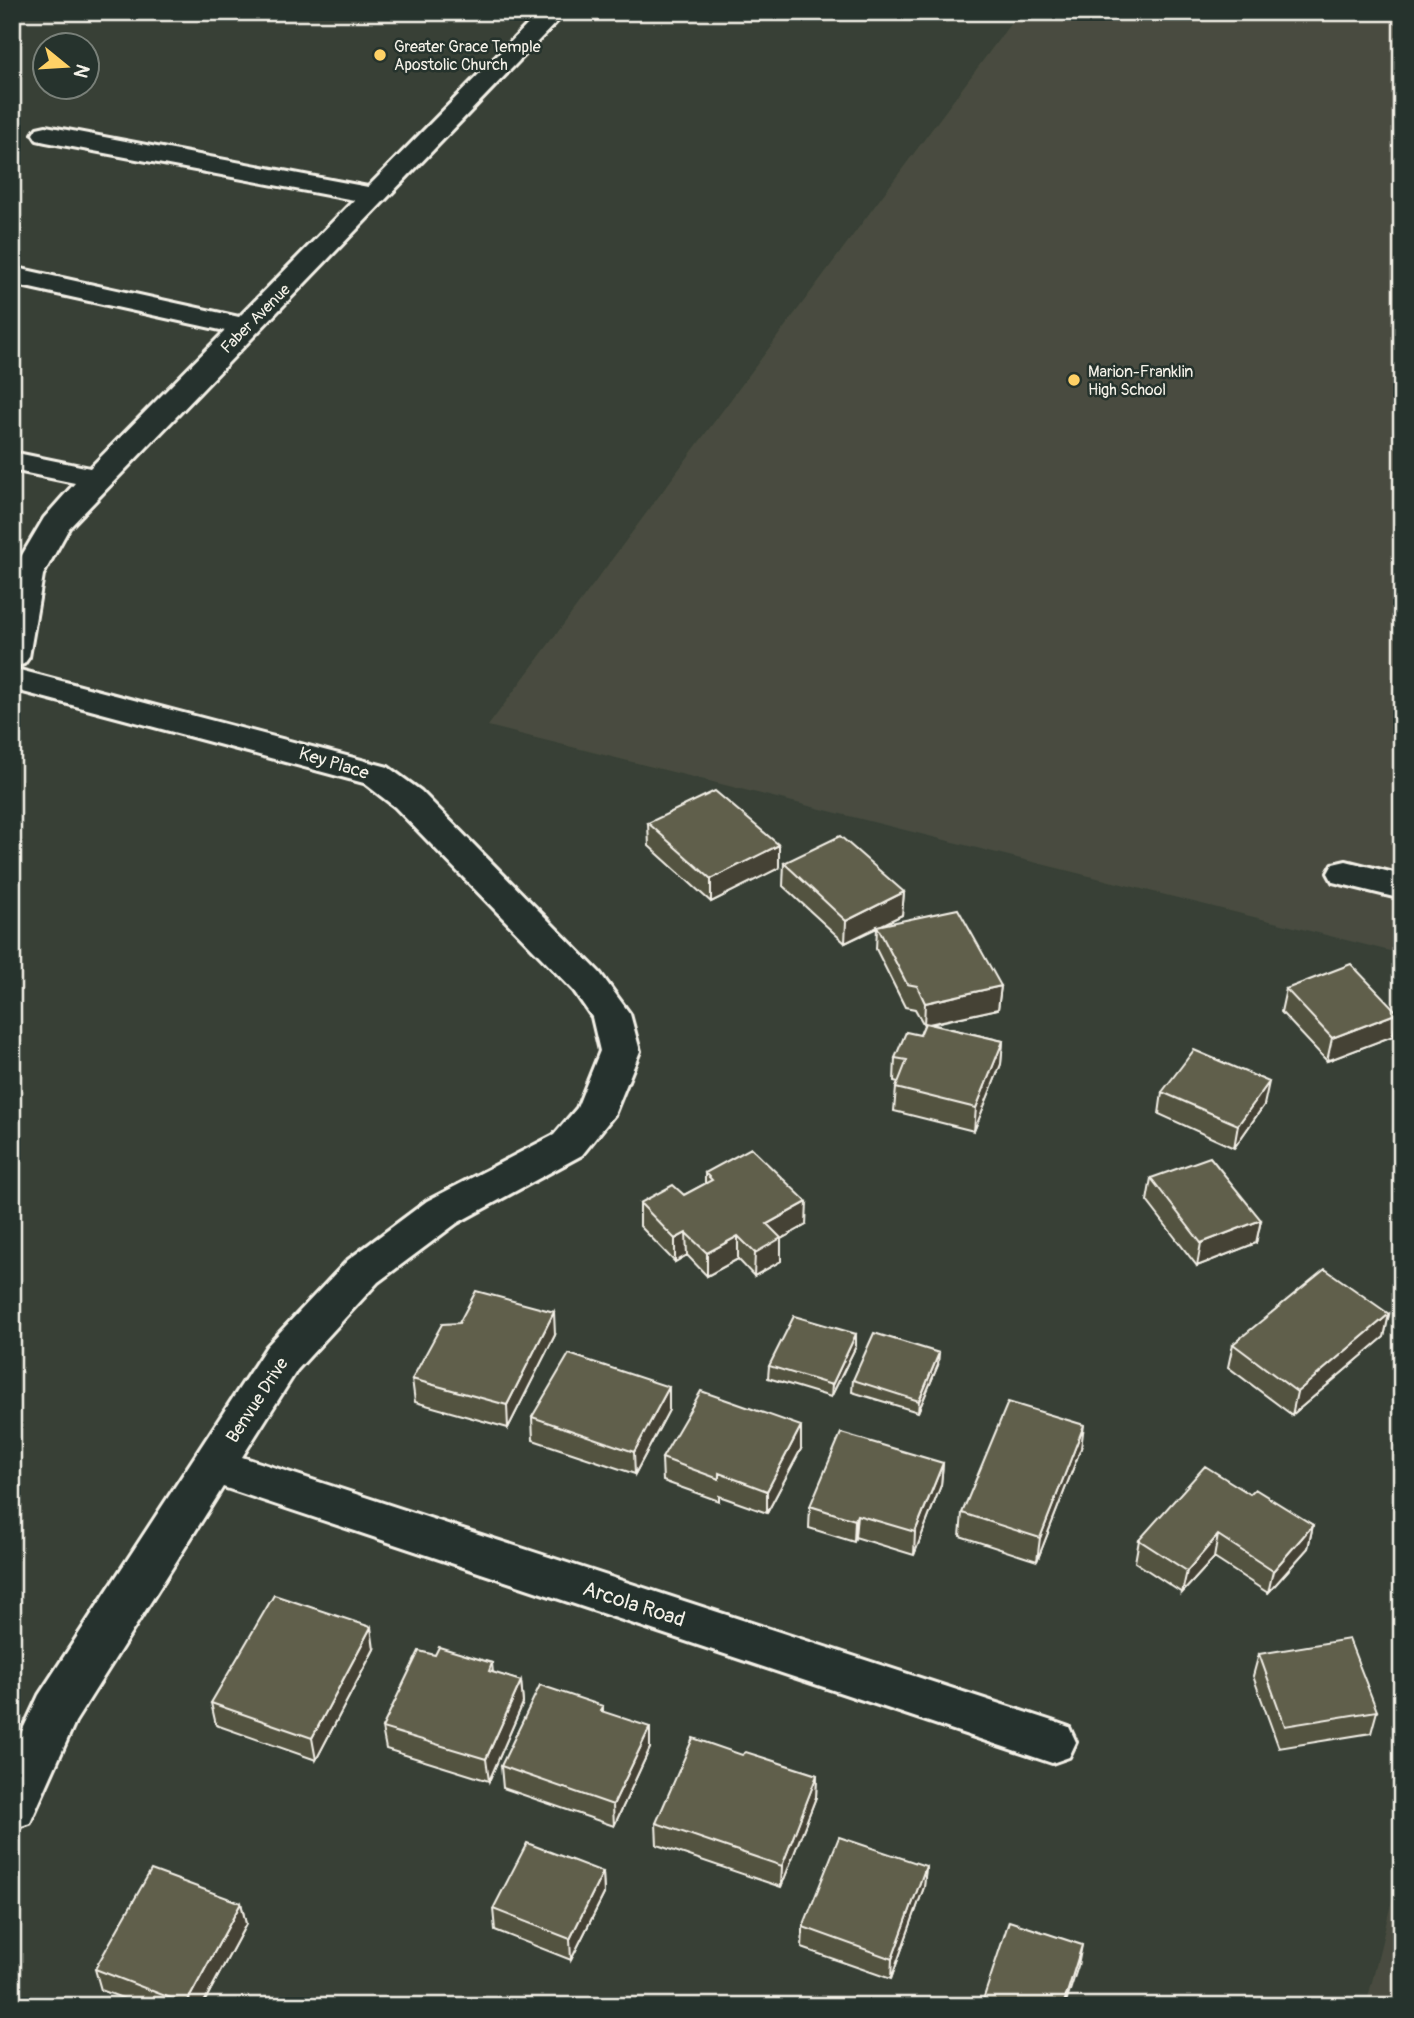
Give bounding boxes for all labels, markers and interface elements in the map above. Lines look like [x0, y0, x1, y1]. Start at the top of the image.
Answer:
north arrow [32, 32, 102, 102]
place label: Greater Grace Temple Apostolic Church [394, 37, 541, 75]
marker: Greater Grace Temple Apostolic Church [372, 47, 388, 63]
text: N [68, 61, 95, 81]
street label: Faber Avenue [217, 280, 295, 358]
place label: Marion-Franklin High School [1088, 362, 1193, 400]
marker: Marion-Franklin High School [1066, 372, 1082, 388]
street label: Key Place [296, 742, 372, 785]
street label: Benvue Drive [221, 1353, 294, 1447]
street label: Arcola Road [579, 1575, 688, 1634]

